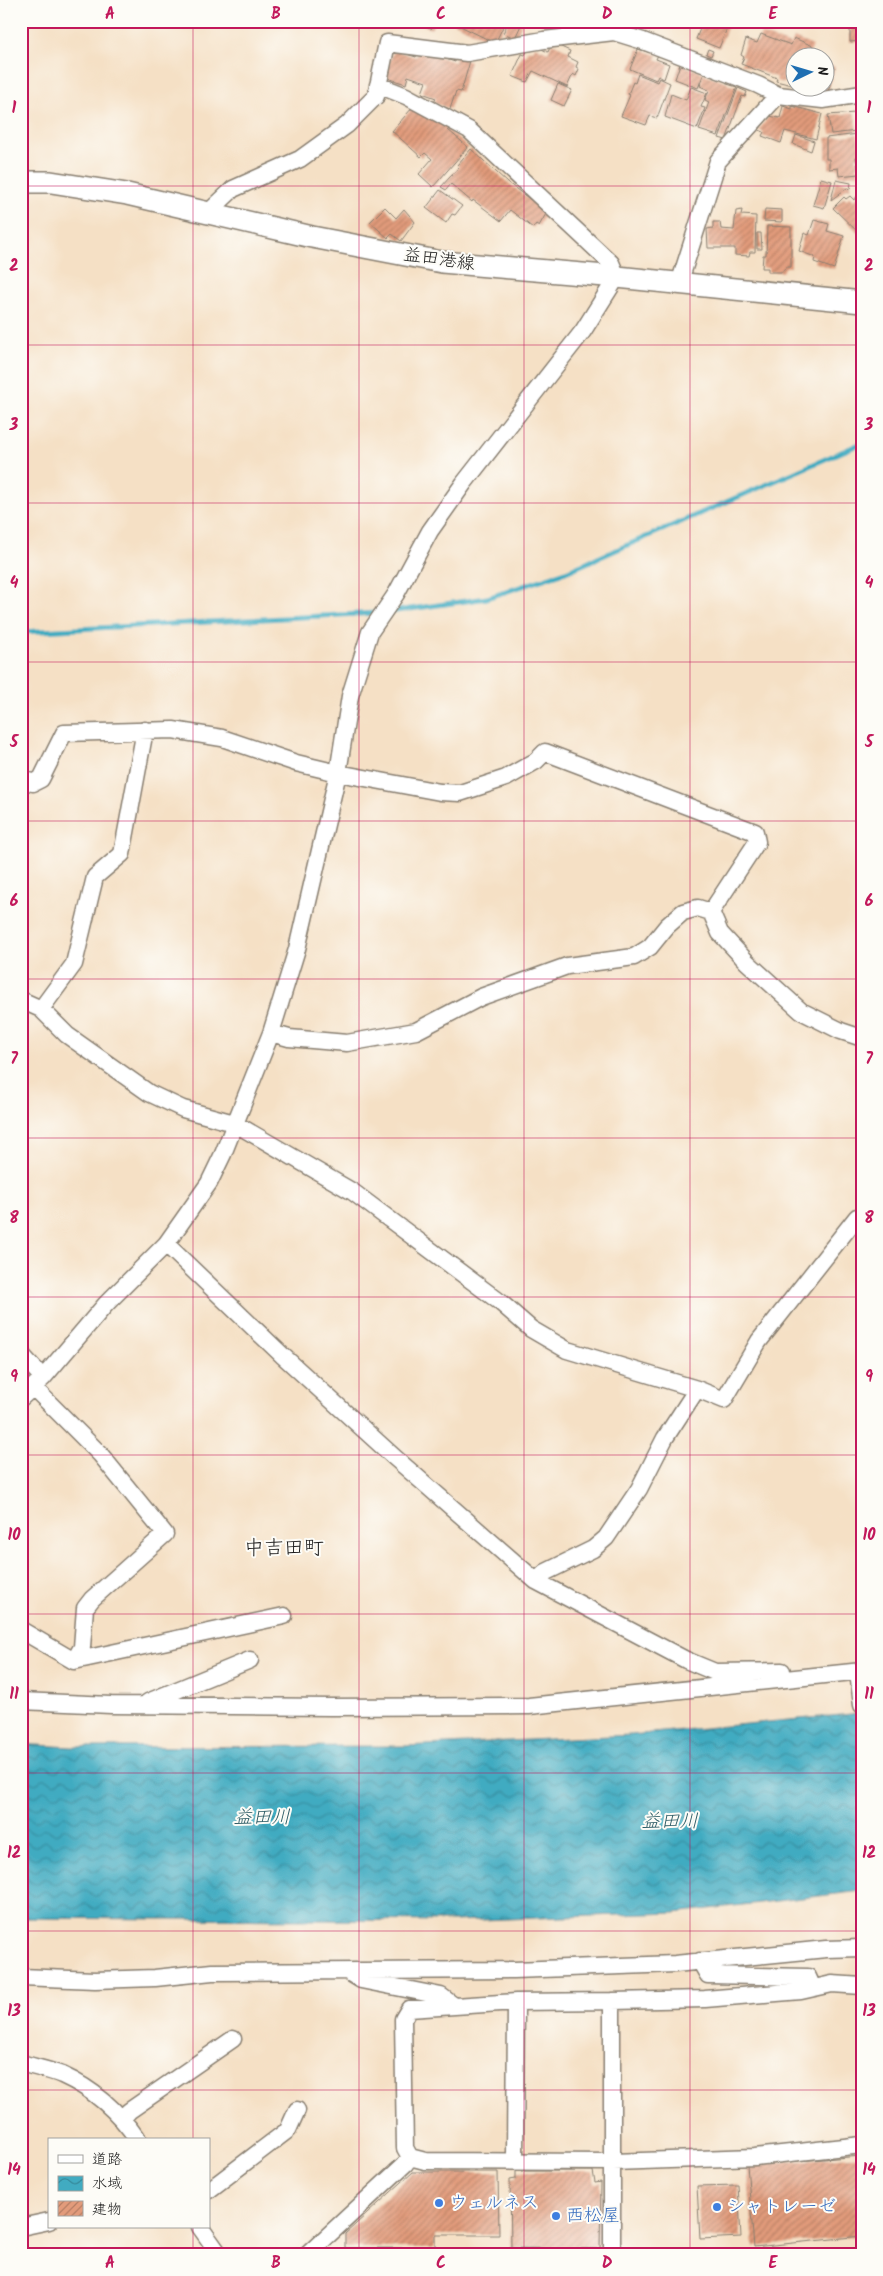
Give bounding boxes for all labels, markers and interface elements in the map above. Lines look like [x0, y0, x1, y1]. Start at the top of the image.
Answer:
text: A [105, 2, 115, 27]
text: B [271, 2, 281, 27]
text: C [436, 2, 446, 27]
text: D [602, 2, 613, 27]
text: E [769, 2, 779, 27]
north arrow [786, 48, 836, 98]
text: N [811, 66, 833, 76]
text: 1 [12, 96, 17, 121]
text: 1 [867, 96, 872, 121]
street label: 益田港線 [401, 241, 477, 279]
text: 2 [9, 254, 19, 279]
text: 2 [864, 254, 874, 279]
text: 3 [9, 413, 19, 438]
text: 3 [864, 413, 874, 438]
text: 4 [10, 571, 19, 596]
text: 4 [865, 571, 874, 596]
text: 5 [9, 730, 20, 755]
text: 5 [864, 730, 875, 755]
text: 6 [10, 889, 19, 914]
text: 6 [865, 889, 874, 914]
text: 7 [10, 1047, 18, 1072]
text: 7 [865, 1047, 873, 1072]
text: 8 [9, 1206, 19, 1231]
text: 8 [864, 1206, 874, 1231]
text: 9 [10, 1365, 18, 1390]
text: 9 [865, 1365, 873, 1390]
text: 10 [7, 1523, 21, 1548]
text: 10 [862, 1523, 876, 1548]
district label: 中吉田町 [244, 1533, 324, 1565]
text: 11 [9, 1682, 19, 1707]
text: 11 [864, 1682, 874, 1707]
water label: 益田川 [233, 1803, 291, 1833]
water label: 益田川 [641, 1807, 699, 1837]
text: 12 [7, 1841, 21, 1866]
text: 12 [862, 1841, 876, 1866]
text: 13 [7, 1999, 21, 2024]
text: 13 [862, 1999, 876, 2024]
legend [48, 2138, 210, 2228]
text: 道路 [92, 2148, 122, 2172]
text: 14 [7, 2158, 21, 2183]
text: 14 [862, 2158, 876, 2183]
text: 水域 [92, 2172, 122, 2196]
place label: ウェルネス [449, 2189, 539, 2218]
place label: シャトレーゼ [727, 2193, 836, 2222]
marker: ウェルネス [433, 2197, 445, 2209]
text: 建物 [92, 2198, 122, 2222]
marker: シャトレーゼ [711, 2201, 723, 2213]
place label: 西松屋 [566, 2202, 620, 2231]
marker: 西松屋 [550, 2210, 562, 2222]
text: A [105, 2251, 115, 2276]
text: B [271, 2251, 281, 2276]
text: C [436, 2251, 446, 2276]
text: D [602, 2251, 613, 2276]
text: E [769, 2251, 779, 2276]

